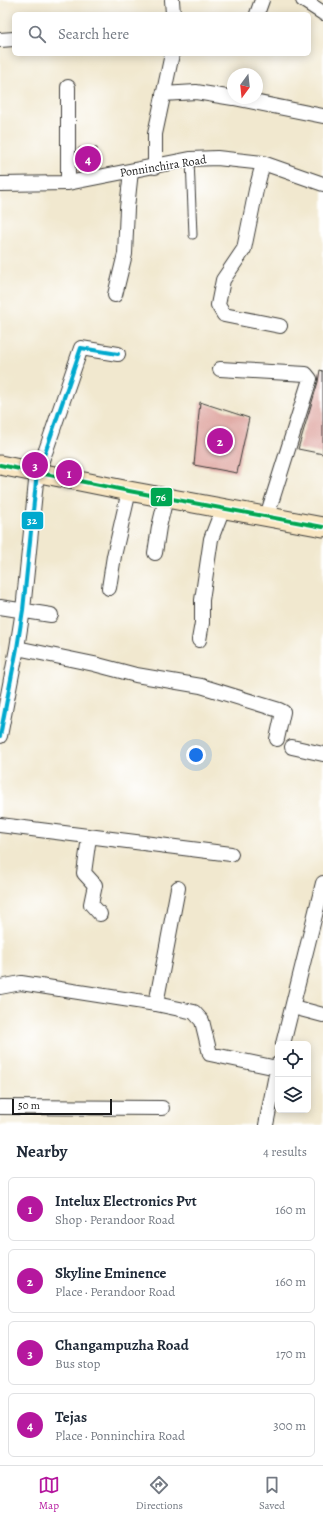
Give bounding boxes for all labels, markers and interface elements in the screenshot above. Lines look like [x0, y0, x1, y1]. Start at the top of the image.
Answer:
search box [12, 12, 311, 56]
icon: search [26, 23, 48, 45]
text: Search here [58, 24, 129, 44]
north arrow [227, 68, 263, 104]
pin: 4 [75, 144, 101, 174]
street label: Ponninchira Road [119, 151, 208, 181]
pin: 2 [207, 426, 233, 456]
pin: 3 [22, 450, 48, 480]
pin: 1 [56, 458, 82, 488]
line badge: 76 [150, 487, 173, 507]
text: 76 [156, 490, 166, 505]
line badge: 32 [21, 511, 44, 530]
text: 32 [27, 513, 38, 528]
your location [186, 745, 206, 765]
map controls [275, 1041, 311, 1113]
button: locate [275, 1041, 311, 1077]
button: layers [275, 1077, 311, 1113]
scale bar [12, 1097, 112, 1116]
text: 50 m [18, 1098, 40, 1113]
text: Nearby [16, 1140, 67, 1163]
text: 4 results [263, 1143, 307, 1160]
text: Intelux Electronics Pvt [55, 1191, 197, 1211]
text: 1 [28, 1201, 32, 1218]
text: 160 m [275, 1201, 306, 1218]
text: Shop · Perandoor Road [55, 1211, 175, 1228]
text: Skyline Eminence [55, 1263, 167, 1283]
text: 2 [27, 1273, 33, 1290]
text: 160 m [275, 1273, 306, 1290]
text: Place · Perandoor Road [55, 1283, 175, 1300]
text: Changampuzha Road [55, 1335, 189, 1355]
text: 3 [27, 1345, 33, 1362]
text: 170 m [276, 1345, 306, 1362]
text: Bus stop [55, 1355, 100, 1372]
text: Tejas [55, 1407, 87, 1427]
text: 4 [27, 1417, 33, 1434]
text: 300 m [273, 1417, 306, 1434]
text: Place · Ponninchira Road [55, 1427, 185, 1444]
tab: Map [38, 1474, 60, 1513]
tab: Directions [136, 1474, 183, 1513]
tab: Saved [259, 1474, 285, 1513]

